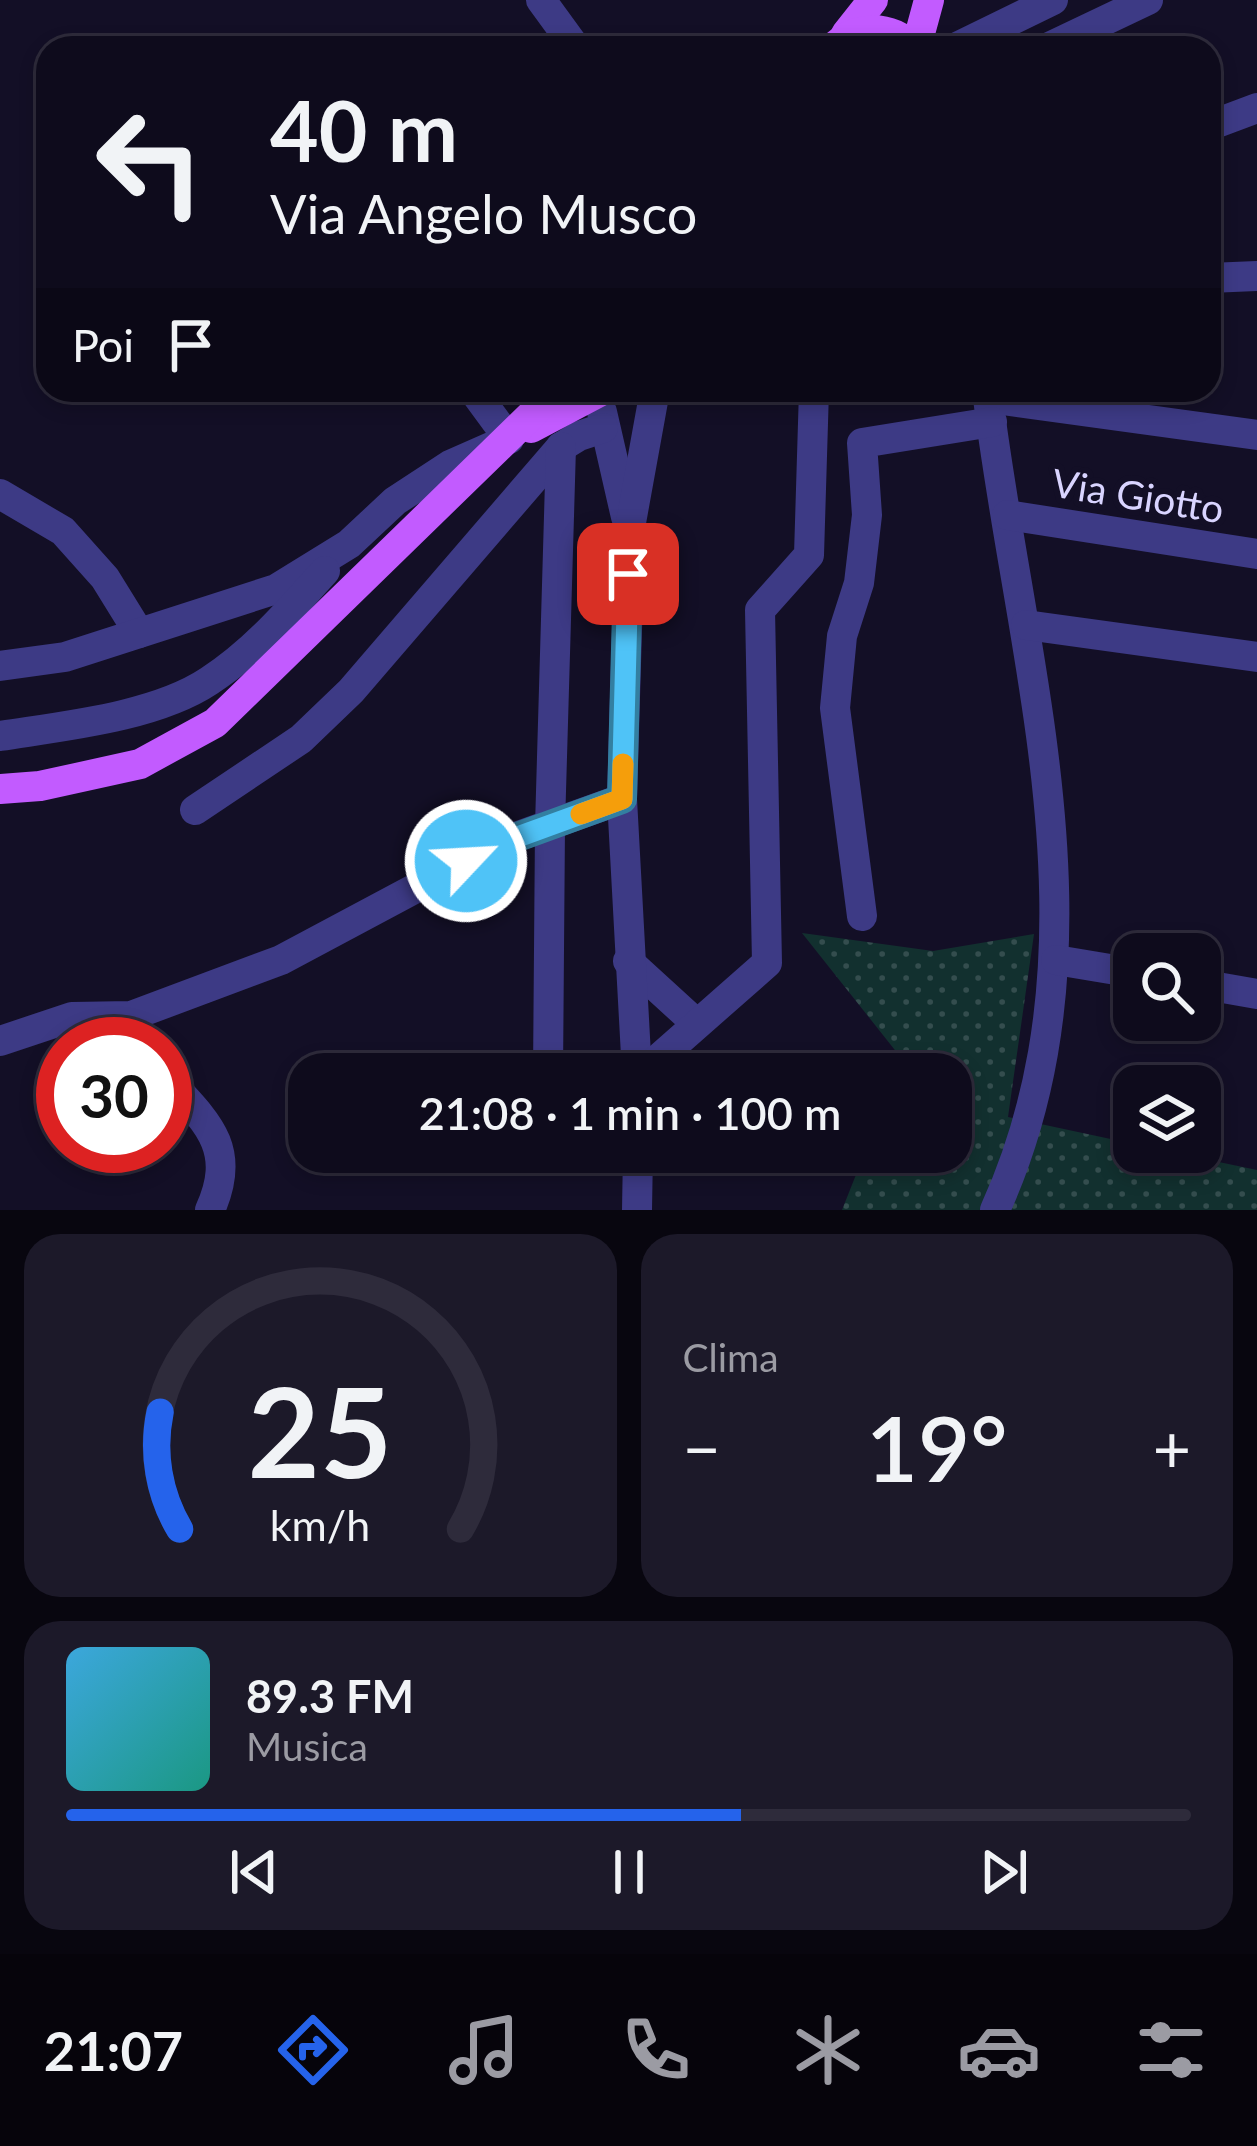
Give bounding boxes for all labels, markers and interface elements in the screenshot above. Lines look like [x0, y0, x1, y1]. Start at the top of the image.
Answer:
text: 40 m [270, 79, 458, 180]
icon: left [72, 84, 228, 240]
text: Via Angelo Musco [270, 181, 697, 246]
icon: arrive [158, 312, 224, 378]
text: Poi [72, 318, 134, 372]
street label: Via Giotto [1049, 459, 1227, 531]
pin [577, 523, 679, 625]
icon: arrive [595, 541, 661, 607]
position arrow [403, 798, 529, 924]
map controls [1113, 933, 1221, 1173]
button: search [1113, 933, 1221, 1041]
speed limit sign: 30 [36, 1017, 192, 1173]
button: layers [1113, 1065, 1221, 1173]
text: 21:08 · 1 min · 100 m [419, 1086, 841, 1140]
text: Clima [683, 1334, 779, 1380]
text: 25 [248, 1355, 393, 1505]
text: 19° [866, 1393, 1008, 1501]
text: − [683, 1408, 721, 1487]
text: + [1153, 1408, 1191, 1487]
text: km/h [270, 1498, 370, 1549]
text: 89.3 FM [246, 1669, 414, 1723]
text: Musica [246, 1723, 368, 1769]
icon: previous [221, 1839, 287, 1905]
icon: pause [596, 1839, 662, 1905]
icon: next [971, 1839, 1037, 1905]
icon: directions [271, 2008, 355, 2092]
icon: music [442, 2008, 526, 2092]
icon: phone [614, 2008, 698, 2092]
icon: climate [786, 2008, 870, 2092]
icon: car [957, 2008, 1041, 2092]
icon: filters [1129, 2008, 1213, 2092]
text: 21:07 [44, 2018, 183, 2083]

